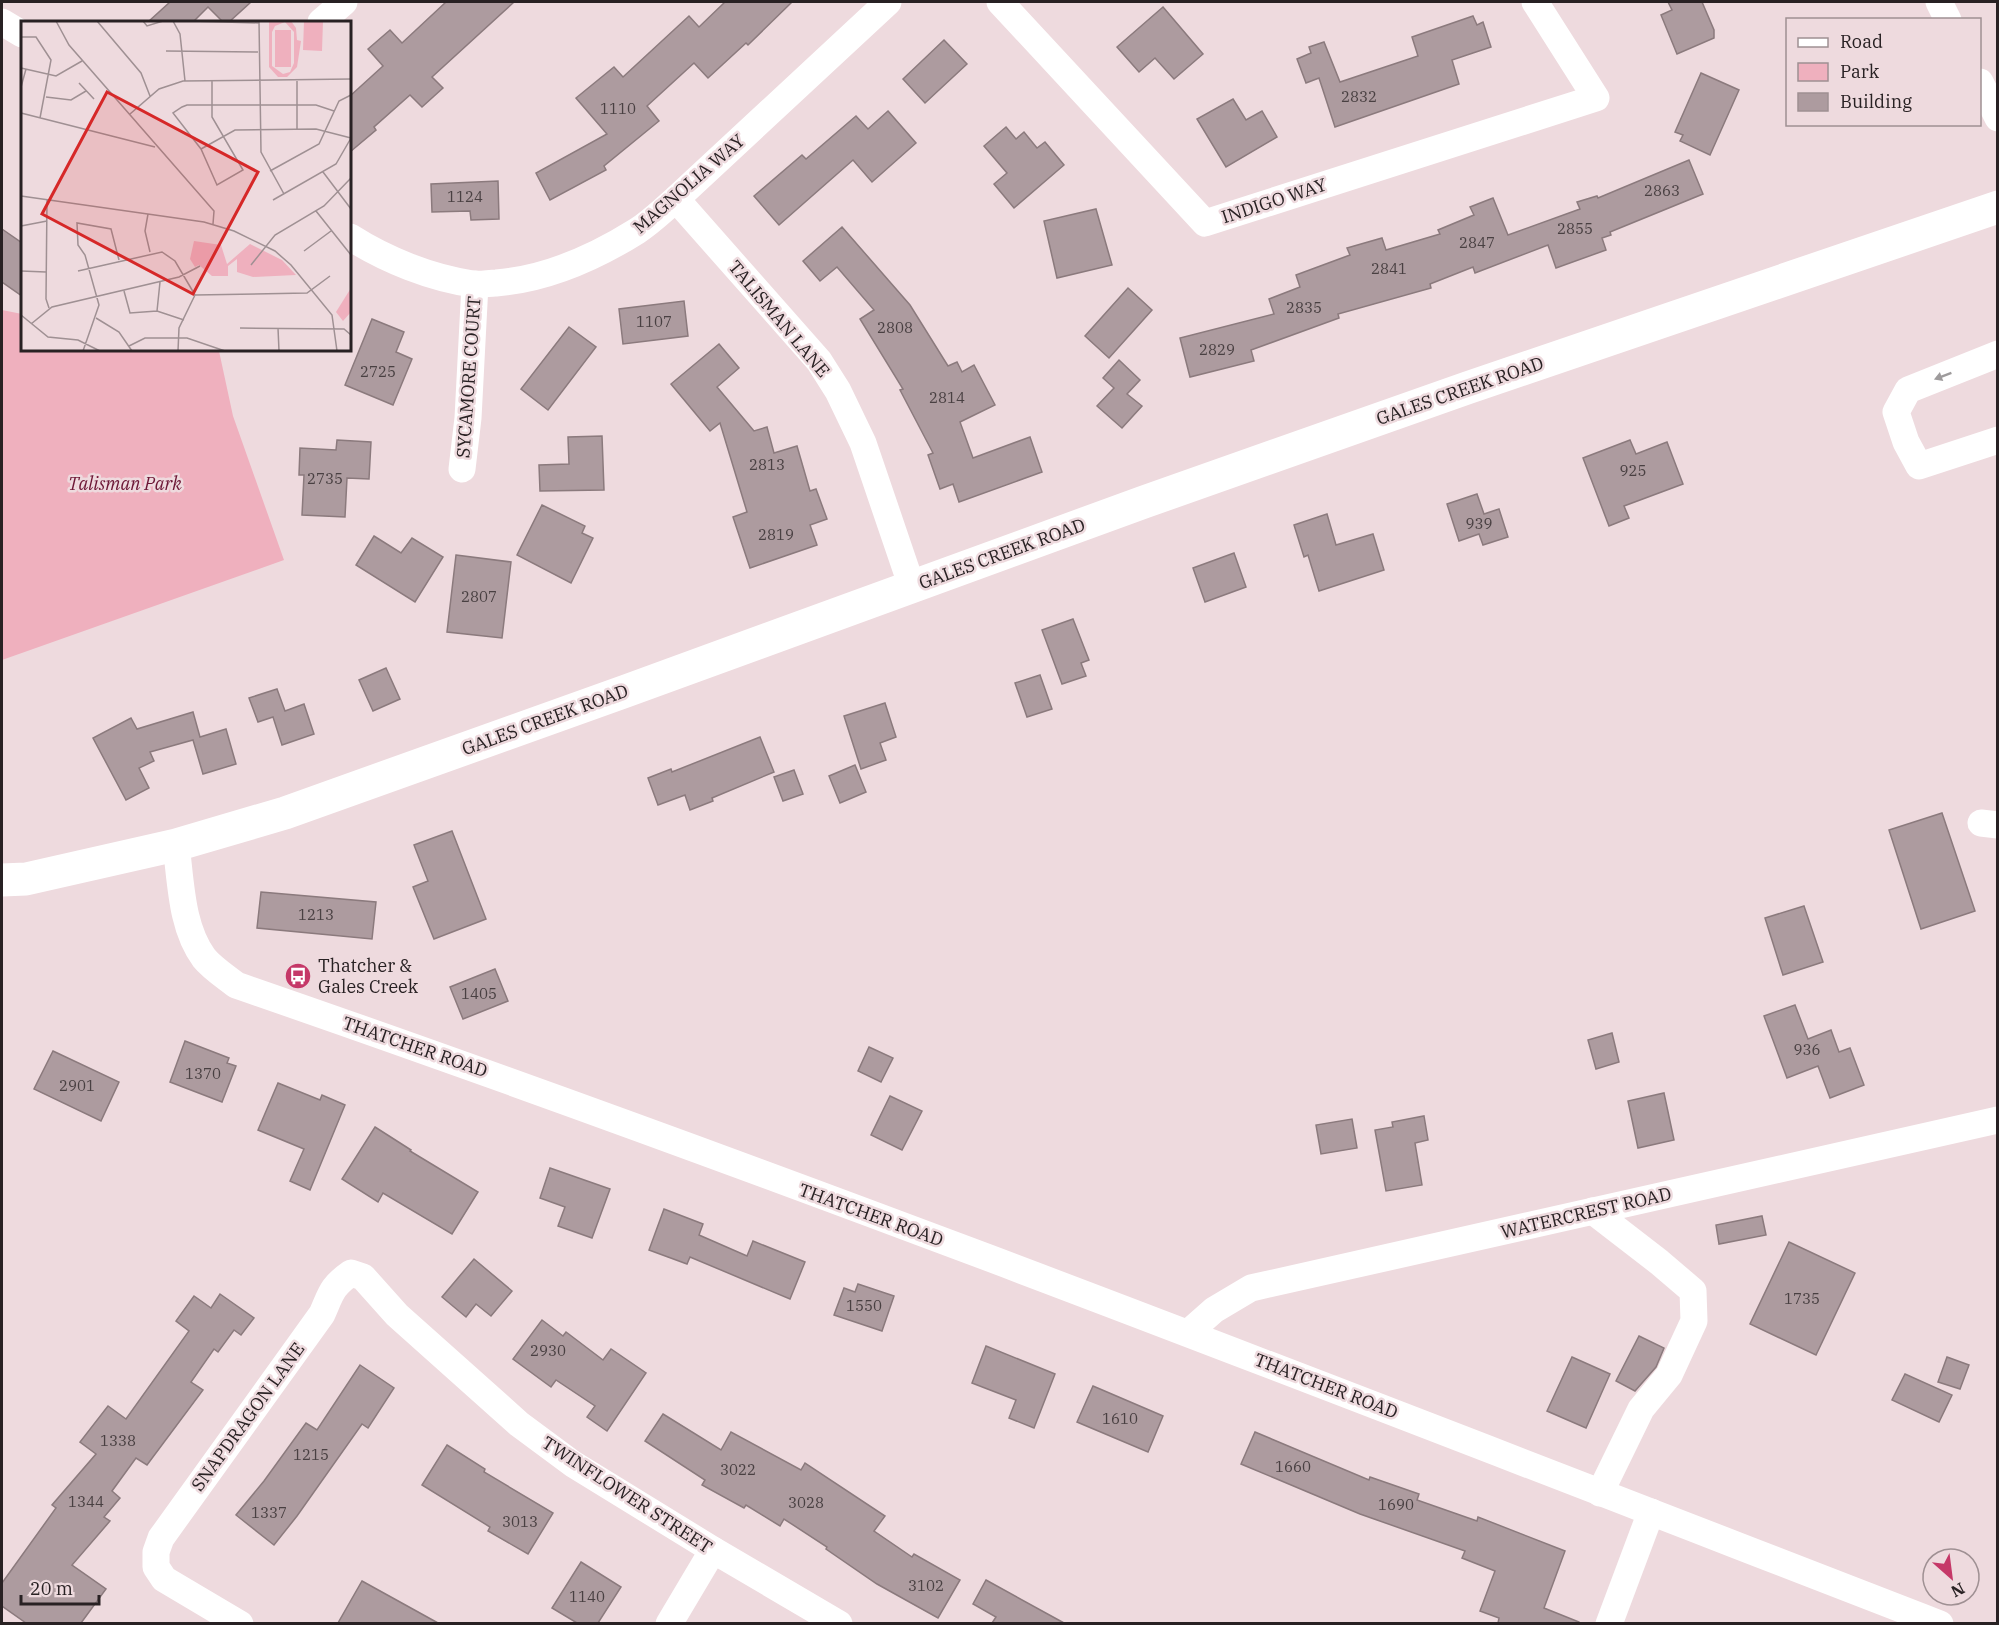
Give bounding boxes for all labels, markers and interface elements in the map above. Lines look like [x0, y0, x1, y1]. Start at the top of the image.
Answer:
legend [1786, 18, 1981, 126]
inset map [21, 21, 351, 351]
text: Road [1840, 30, 1883, 53]
text: Park [1840, 60, 1880, 83]
house number: 2832 [1341, 87, 1377, 106]
text: Building [1840, 90, 1912, 113]
house number: 1110 [600, 99, 636, 118]
street label: MAGNOLIA WAY [628, 128, 750, 238]
street label: INDIGO WAY [1218, 173, 1330, 228]
house number: 2863 [1644, 181, 1680, 200]
house number: 1124 [447, 187, 483, 206]
house number: 2855 [1557, 219, 1593, 238]
house number: 2847 [1459, 233, 1495, 252]
street label: TALISMAN LANE [724, 256, 835, 382]
house number: 2841 [1371, 259, 1407, 278]
street label: SYCAMORE COURT [451, 295, 486, 459]
house number: 2835 [1286, 298, 1322, 317]
house number: 1107 [636, 312, 672, 331]
house number: 2808 [877, 318, 913, 337]
house number: 2829 [1199, 340, 1235, 359]
street label: GALES CREEK ROAD [1373, 351, 1546, 430]
house number: 2725 [360, 362, 396, 381]
one-way arrow [1934, 372, 1952, 381]
house number: 2814 [929, 388, 965, 407]
house number: 2813 [749, 455, 785, 474]
house number: 925 [1619, 461, 1647, 480]
house number: 2735 [307, 469, 343, 488]
park label: Talisman Park [68, 472, 182, 495]
street label: GALES CREEK ROAD [916, 513, 1088, 594]
house number: 939 [1465, 514, 1493, 533]
house number: 2819 [758, 525, 794, 544]
house number: 2807 [461, 587, 497, 606]
street label: GALES CREEK ROAD [459, 679, 631, 760]
house number: 1213 [298, 905, 334, 924]
place label: Thatcher & Gales Creek [318, 954, 419, 998]
bus stop icon: Thatcher & Gales Creek [283, 961, 313, 991]
house number: 1405 [461, 984, 497, 1003]
street label: THATCHER ROAD [340, 1011, 491, 1082]
house number: 936 [1793, 1040, 1821, 1059]
house number: 1370 [185, 1064, 221, 1083]
house number: 2901 [59, 1076, 95, 1095]
street label: THATCHER ROAD [796, 1178, 946, 1251]
street label: WATERCREST ROAD [1498, 1182, 1673, 1243]
house number: 1735 [1784, 1289, 1820, 1308]
house number: 1550 [846, 1296, 882, 1315]
street label: SNAPDRAGON LANE [186, 1338, 309, 1495]
house number: 2930 [530, 1341, 566, 1360]
street label: THATCHER ROAD [1251, 1348, 1401, 1423]
house number: 1610 [1102, 1409, 1138, 1428]
house number: 1338 [100, 1431, 136, 1450]
street label: TWINFLOWER STREET [538, 1431, 717, 1558]
house number: 1215 [293, 1445, 329, 1464]
house number: 1660 [1275, 1457, 1311, 1476]
house number: 3022 [720, 1460, 756, 1479]
house number: 1344 [68, 1492, 104, 1511]
house number: 3028 [788, 1493, 824, 1512]
house number: 1690 [1378, 1495, 1414, 1514]
house number: 1337 [251, 1503, 287, 1522]
house number: 3013 [502, 1512, 538, 1531]
north arrow [1921, 1547, 1981, 1607]
scale bar [21, 1568, 99, 1606]
house number: 3102 [908, 1576, 944, 1595]
text: 20 m [30, 1577, 73, 1600]
text: N [1948, 1578, 1968, 1602]
house number: 1140 [569, 1587, 605, 1606]

